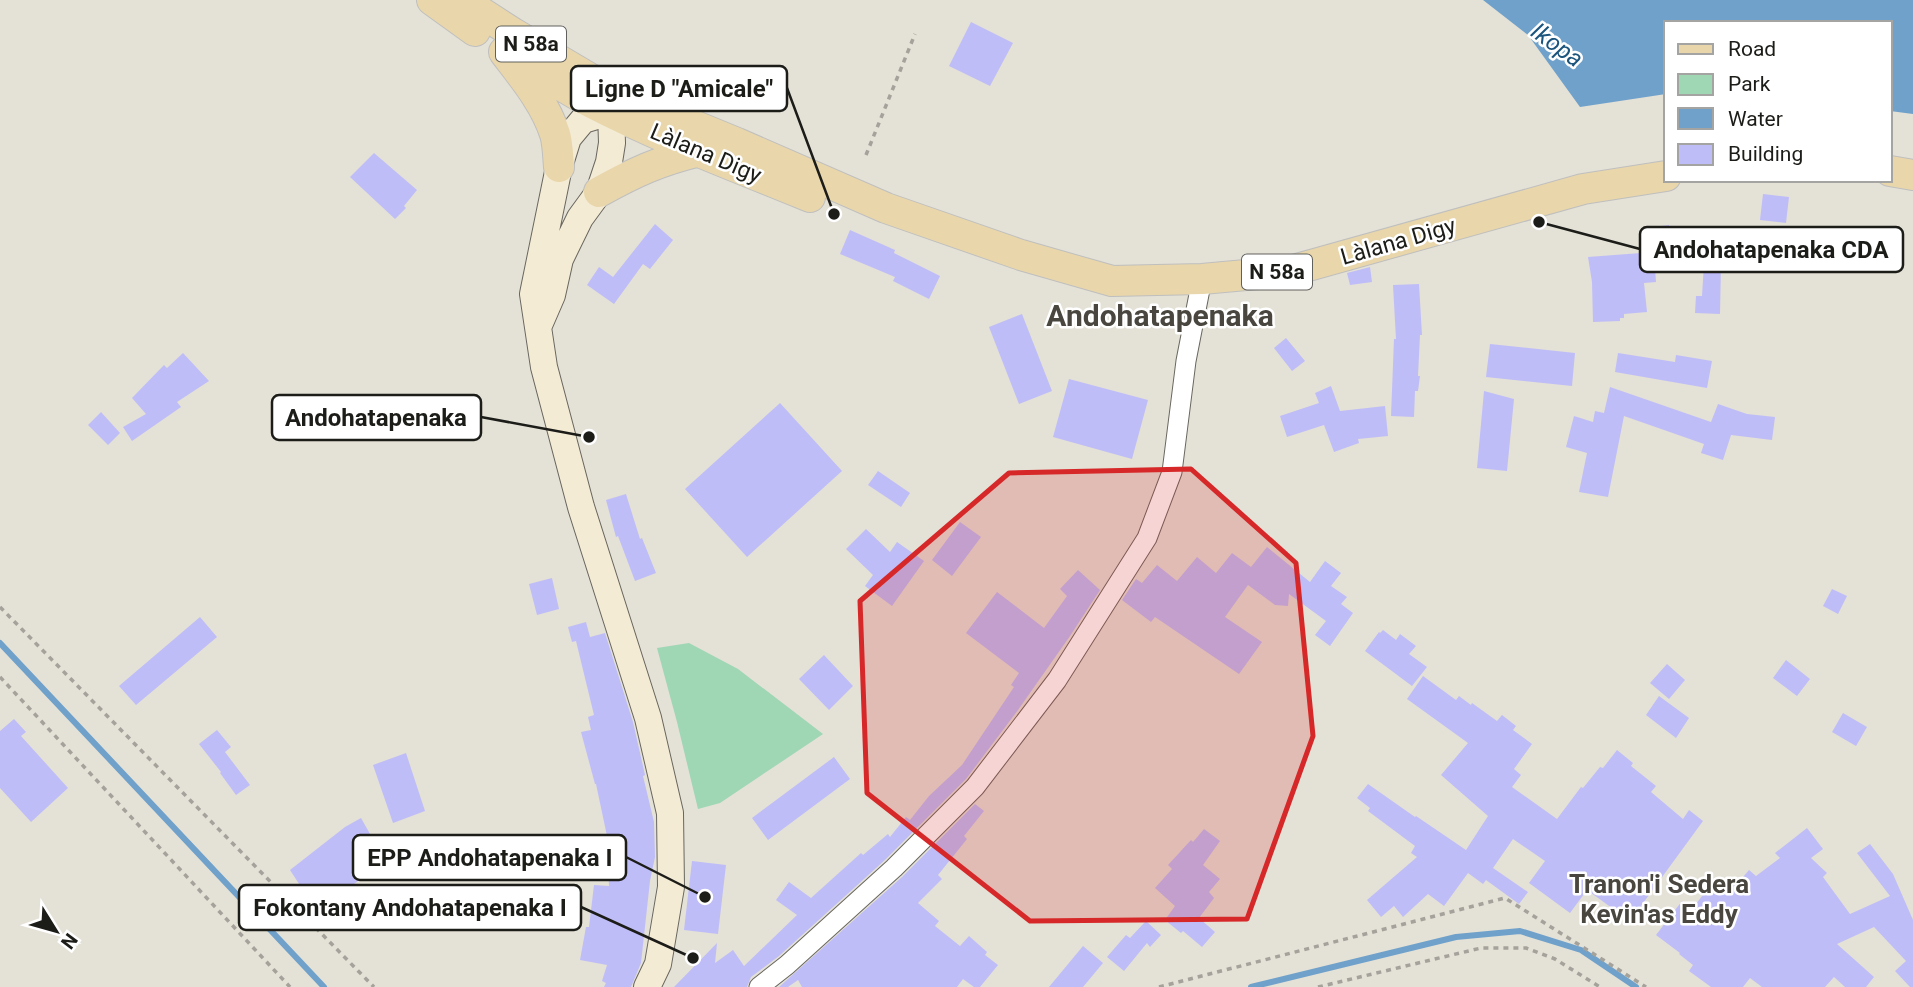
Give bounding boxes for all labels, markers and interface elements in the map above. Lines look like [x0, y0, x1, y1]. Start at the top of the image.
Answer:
water label: Ikopa [1526, 17, 1588, 73]
legend [1664, 21, 1892, 182]
road number: N 58a [496, 26, 566, 61]
text: Road [1728, 37, 1776, 61]
callout: Ligne D "Amicale" [571, 66, 787, 111]
text: Park [1728, 72, 1771, 96]
text: Ligne D "Amicale" [585, 75, 773, 103]
text: Water [1728, 107, 1783, 131]
street label: Làlana Digy [646, 118, 766, 189]
text: Building [1728, 142, 1803, 166]
street label: Làlana Digy [1338, 212, 1459, 271]
callout: Andohatapenaka CDA [1640, 227, 1903, 272]
text: Andohatapenaka CDA [1653, 236, 1889, 264]
road number: N 58a [1242, 254, 1312, 290]
district label: Andohatapenaka [1046, 298, 1274, 333]
callout: Andohatapenaka [272, 395, 481, 440]
text: Andohatapenaka [285, 404, 467, 432]
callout: EPP Andohatapenaka I [353, 835, 626, 880]
text: EPP Andohatapenaka I [367, 844, 613, 872]
district label: Tranon'i Sedera Kevin'as Eddy [1569, 869, 1749, 929]
callout: Fokontany Andohatapenaka I [239, 885, 581, 930]
text: Fokontany Andohatapenaka I [253, 894, 567, 922]
north arrow [21, 896, 91, 966]
text: N [56, 929, 82, 953]

